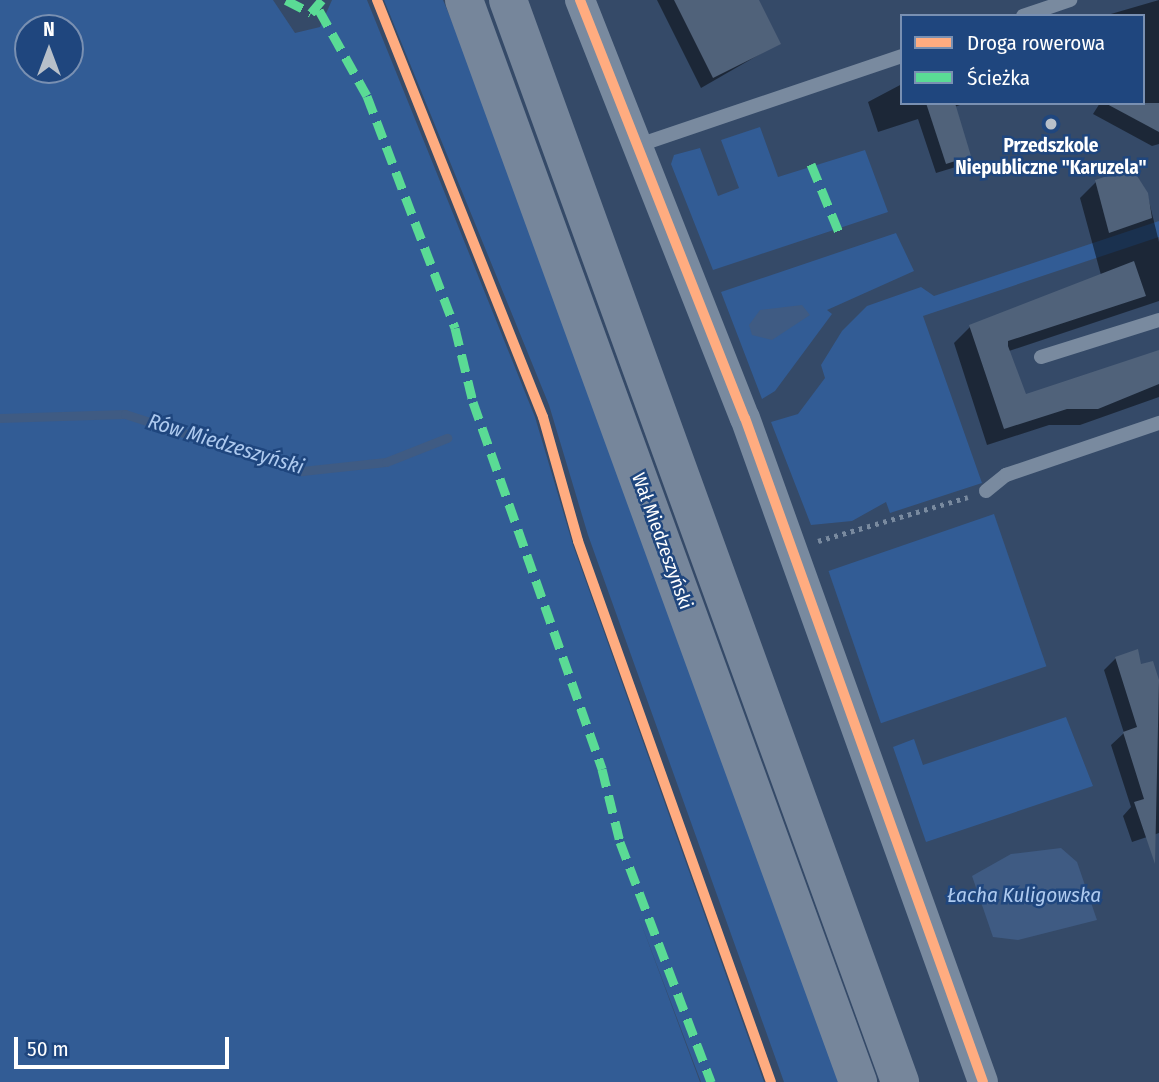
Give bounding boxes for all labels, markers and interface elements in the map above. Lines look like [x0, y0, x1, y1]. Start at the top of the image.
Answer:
north arrow [14, 14, 84, 84]
legend [900, 14, 1145, 105]
text: N [43, 18, 55, 41]
text: Droga rowerowa [967, 30, 1105, 56]
text: Ścieżka [967, 65, 1030, 91]
marker: Przedszkole Niepubliczne "Karuzela" [1043, 116, 1059, 132]
place label: Przedszkole Niepubliczne "Karuzela" [955, 135, 1147, 179]
water label: Rów Miedzeszyński [145, 408, 307, 480]
street label: Wał Miedzeszyński [627, 470, 697, 612]
water label: Łacha Kuligowska [947, 882, 1101, 908]
scale bar [18, 1023, 233, 1066]
text: 50 m [27, 1036, 69, 1062]

